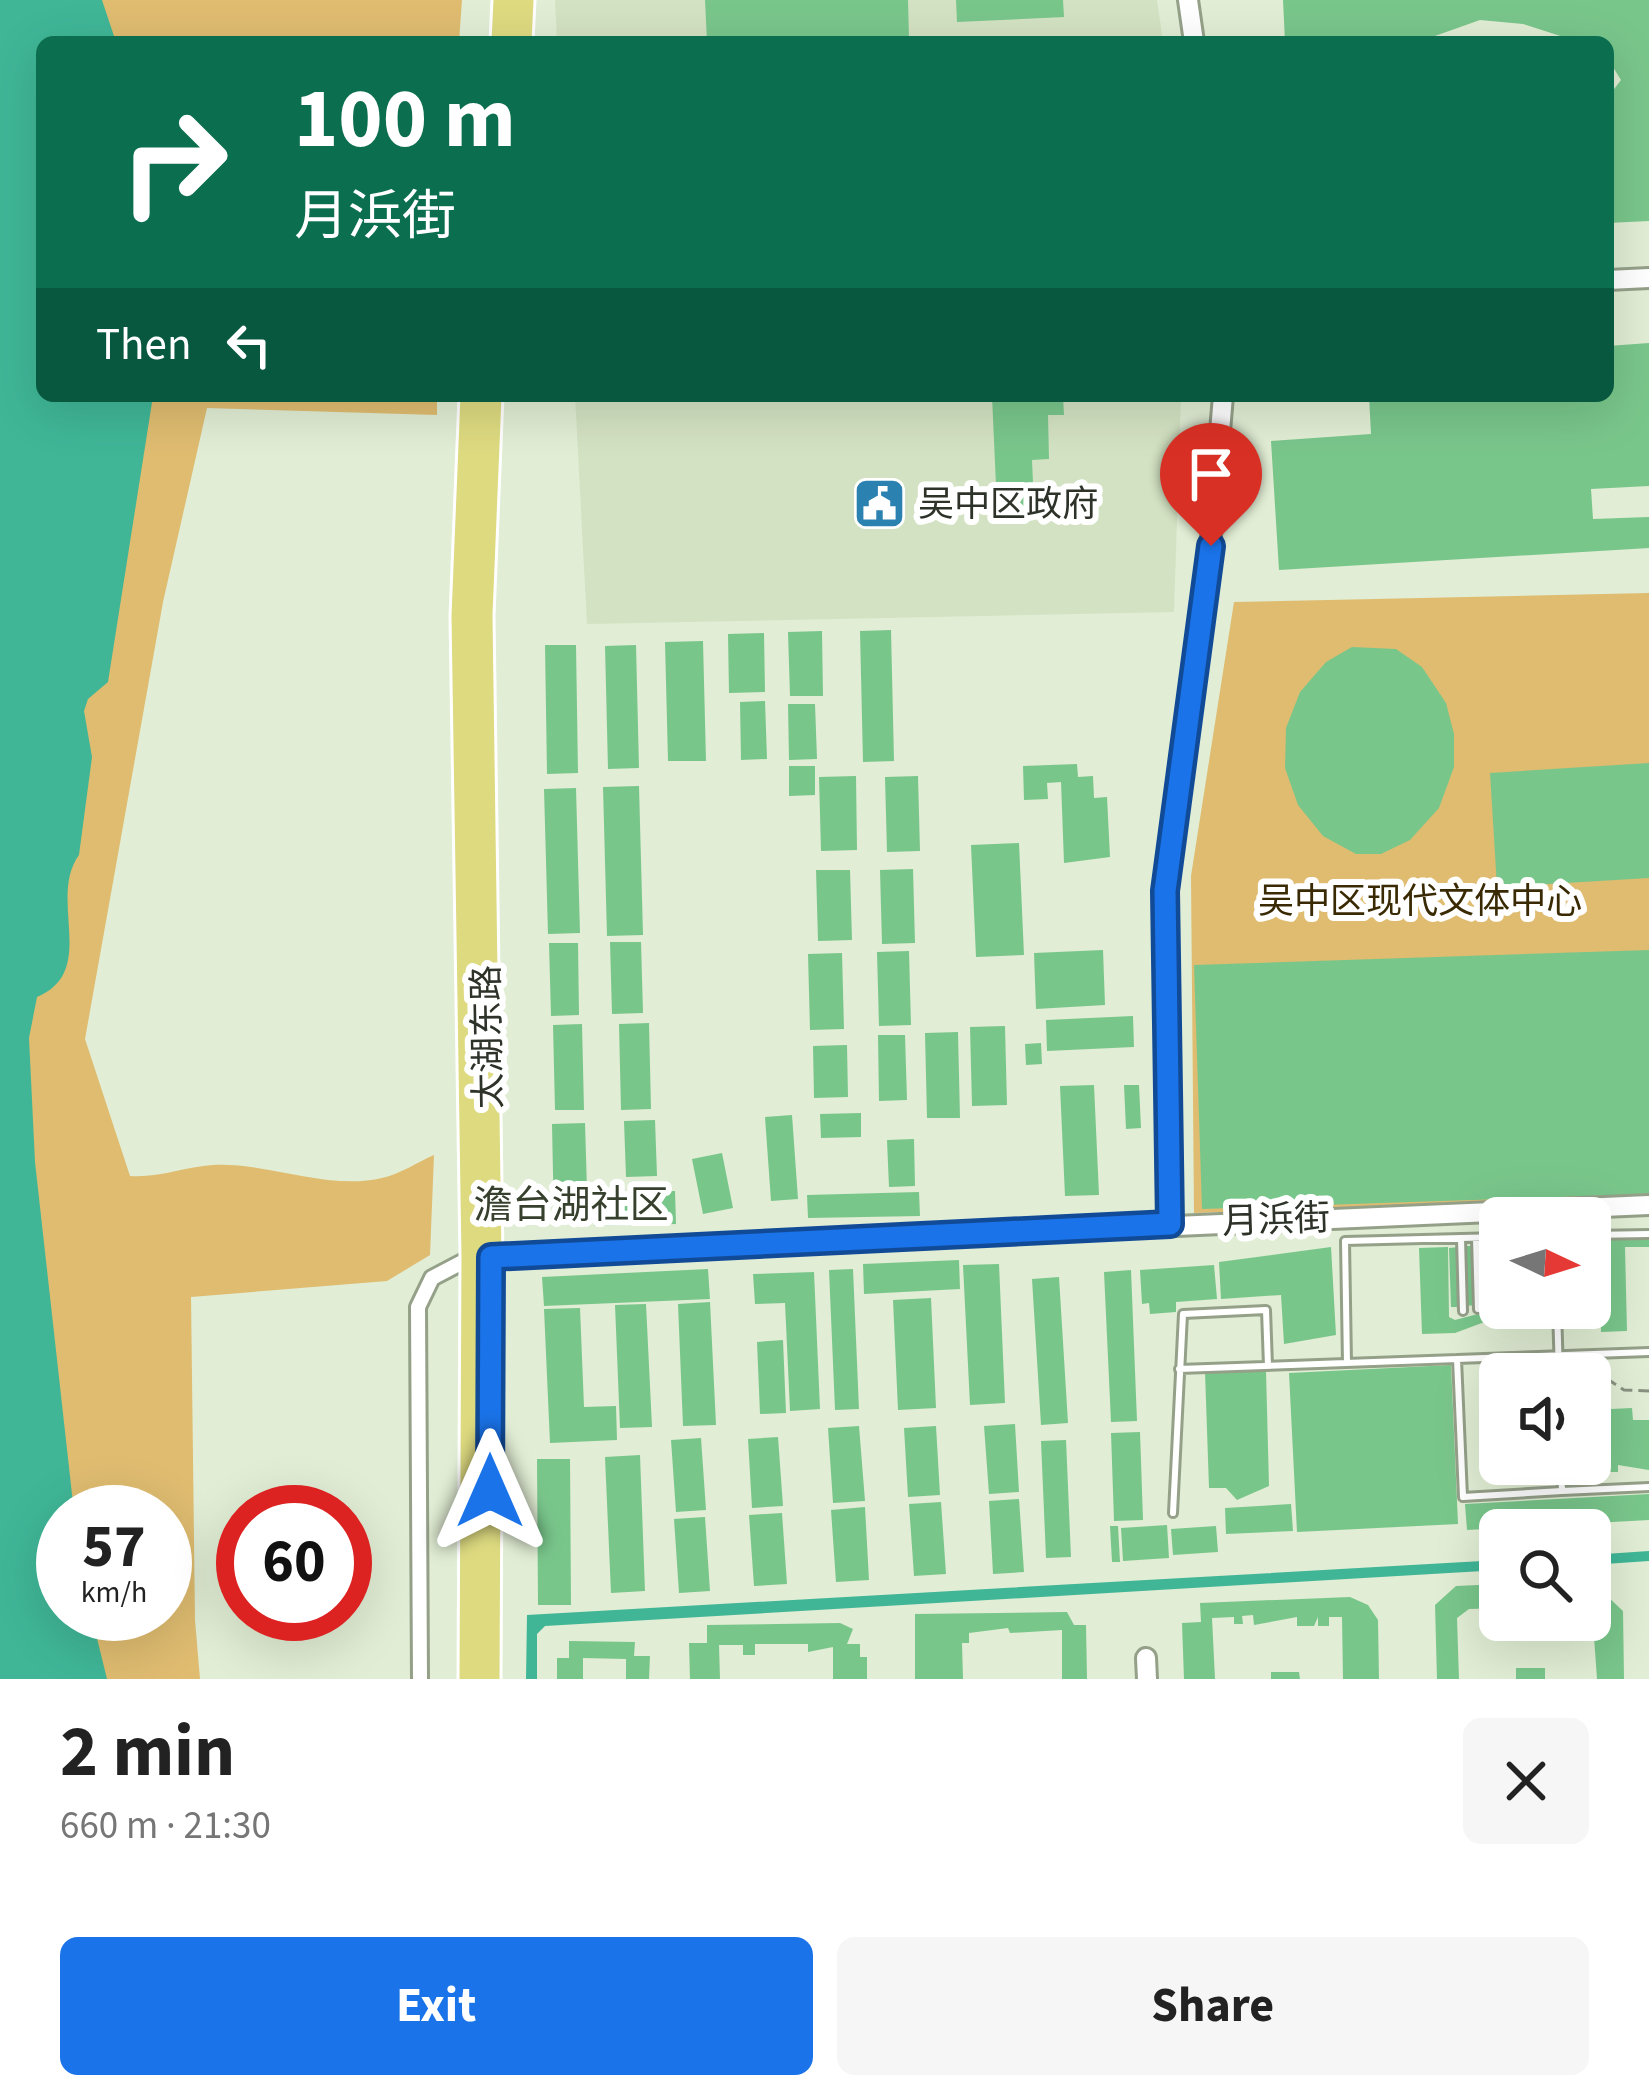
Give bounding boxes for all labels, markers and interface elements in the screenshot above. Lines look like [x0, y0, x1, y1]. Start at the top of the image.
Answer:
text: 100 m [294, 60, 516, 180]
icon: right [96, 84, 252, 240]
text: 月浜街 [294, 179, 456, 256]
icon: left [216, 312, 282, 378]
text: Then [96, 313, 192, 377]
pin [1160, 423, 1262, 546]
icon: arrive [1178, 441, 1244, 507]
public building icon: 吴中区政府 [851, 476, 907, 532]
place label: 吴中区政府 [918, 479, 1098, 530]
park label: 吴中区现代文体中心 [1258, 876, 1582, 927]
street label: 太湖东路 [461, 965, 515, 1109]
district label: 澹台湖社区 [473, 1178, 669, 1234]
street label: 月浜街 [1221, 1193, 1331, 1247]
north arrow [1479, 1197, 1611, 1329]
map controls [1479, 1197, 1611, 1641]
button: sound [1479, 1353, 1611, 1485]
position arrow [427, 1428, 553, 1554]
speed limit sign: 60 [216, 1485, 372, 1641]
text: 57 [82, 1505, 146, 1590]
button: search [1479, 1509, 1611, 1641]
text: km/h [81, 1571, 147, 1614]
text: 2 min [60, 1701, 235, 1804]
button: close [1463, 1718, 1589, 1844]
text: 660 m · 21:30 [60, 1798, 271, 1854]
button: Exit [60, 1937, 813, 2075]
button: Share [837, 1937, 1589, 2075]

